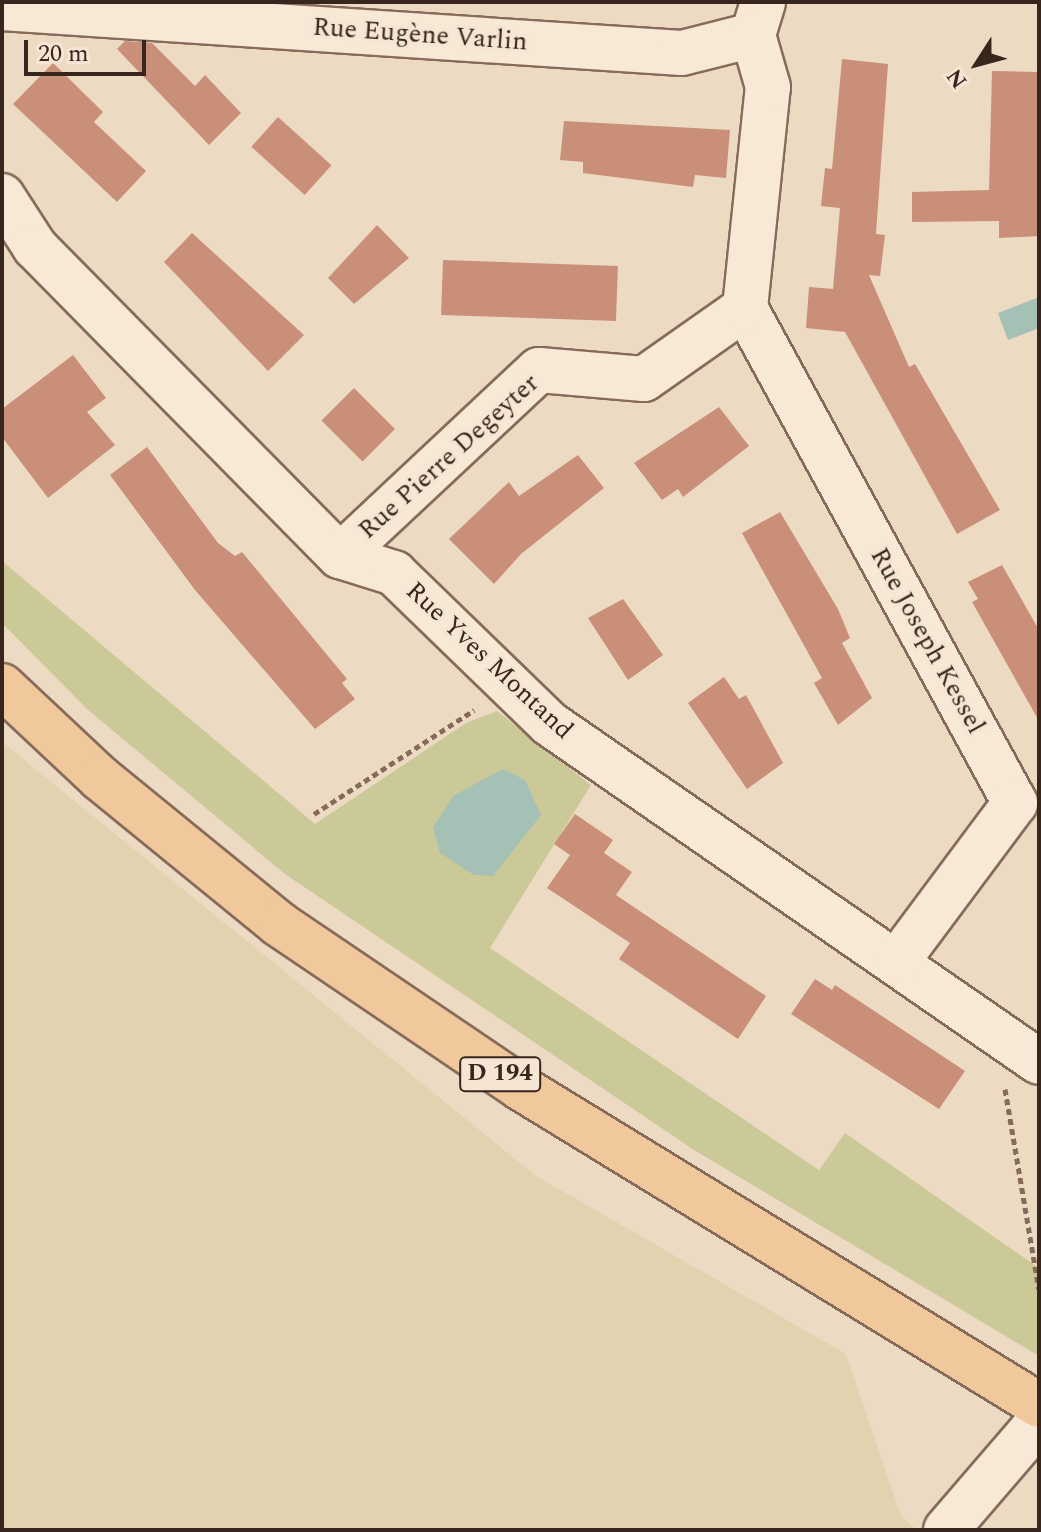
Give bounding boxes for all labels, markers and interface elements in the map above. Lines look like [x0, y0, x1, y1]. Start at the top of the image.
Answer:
street label: Rue Eugène Varlin [312, 12, 528, 58]
scale bar [28, 24, 150, 74]
north arrow [937, 24, 1017, 104]
text: 20 m [38, 36, 89, 72]
text: N [939, 61, 976, 95]
street label: Rue Pierre Degeyter [352, 368, 546, 546]
street label: Rue Joseph Kessel [863, 543, 991, 739]
street label: Rue Yves Montand [399, 576, 579, 746]
road number: D 194 [458, 1054, 542, 1094]

